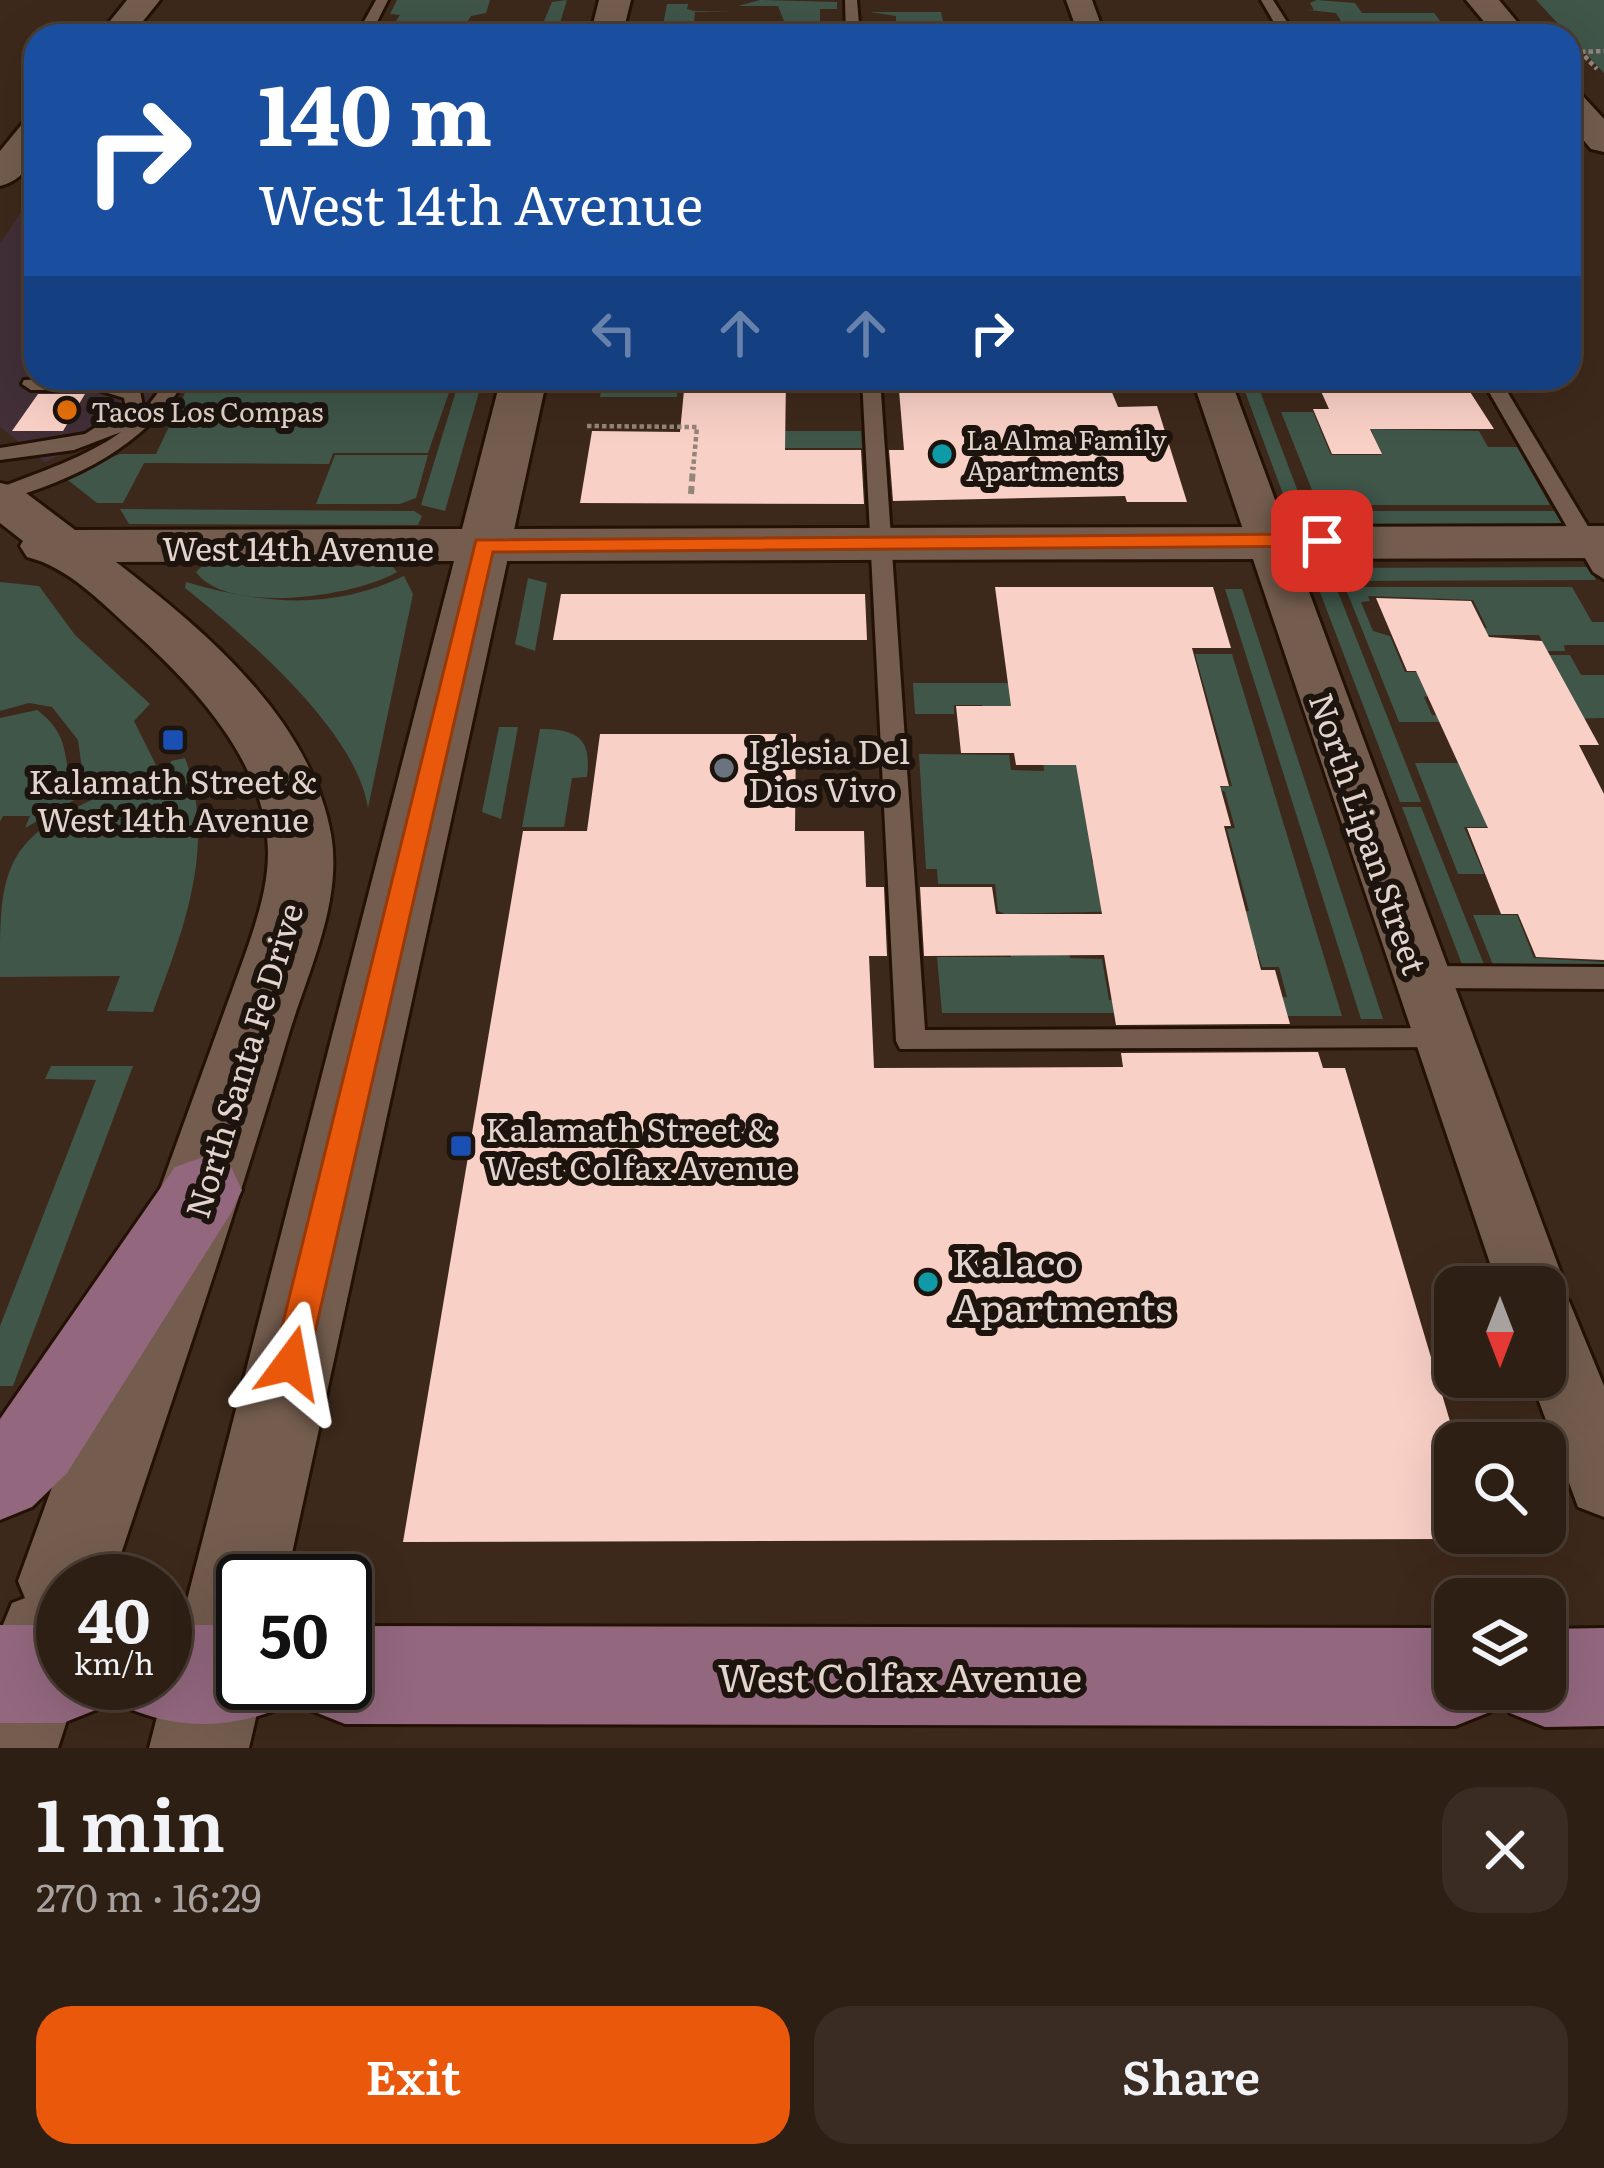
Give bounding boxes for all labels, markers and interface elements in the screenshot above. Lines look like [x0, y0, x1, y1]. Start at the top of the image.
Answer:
text: 140 m [258, 47, 493, 172]
icon: right [60, 72, 216, 228]
text: West 14th Avenue [258, 161, 703, 242]
icon: left [581, 300, 647, 366]
icon: ahead [707, 300, 773, 366]
icon: ahead [833, 300, 899, 366]
icon: right [959, 300, 1025, 366]
place label: Tacos Los Compas [91, 390, 324, 430]
marker: Tacos Los Compas [54, 397, 80, 423]
place label: La Alma Family Apartments [966, 418, 1167, 489]
marker: La Alma Family Apartments [929, 441, 955, 467]
pin [1271, 490, 1373, 592]
icon: arrive [1289, 508, 1355, 574]
street label: West 14th Avenue [162, 522, 434, 571]
street label: North Lipan Street [1299, 686, 1441, 981]
place label: Iglesia Del Dios Vivo [748, 725, 910, 812]
marker: Kalamath Street & West 14th Avenue [160, 727, 186, 753]
place label: Kalamath Street & West 14th Avenue [28, 755, 318, 842]
marker: Iglesia Del Dios Vivo [711, 755, 737, 781]
street label: North Santa Fe Drive [171, 897, 313, 1223]
place label: Kalamath Street & West Colfax Avenue [485, 1103, 794, 1190]
marker: Kalamath Street & West Colfax Avenue [448, 1133, 474, 1159]
place label: Kalaco Apartments [952, 1231, 1173, 1334]
north arrow [1434, 1266, 1566, 1398]
map controls [1434, 1266, 1566, 1710]
marker: Kalaco Apartments [915, 1269, 941, 1295]
position arrow [228, 1300, 354, 1426]
button: search [1434, 1422, 1566, 1554]
speed limit sign: 50 [216, 1554, 372, 1710]
text: 40 [77, 1572, 151, 1661]
button: layers [1434, 1578, 1566, 1710]
text: km/h [74, 1640, 154, 1684]
street label: West Colfax Avenue [718, 1646, 1082, 1704]
text: 1 min [36, 1767, 225, 1874]
button: close [1442, 1787, 1568, 1913]
text: 270 m · 16:29 [36, 1866, 262, 1924]
button: Exit [36, 2006, 790, 2144]
button: Share [814, 2006, 1568, 2144]

